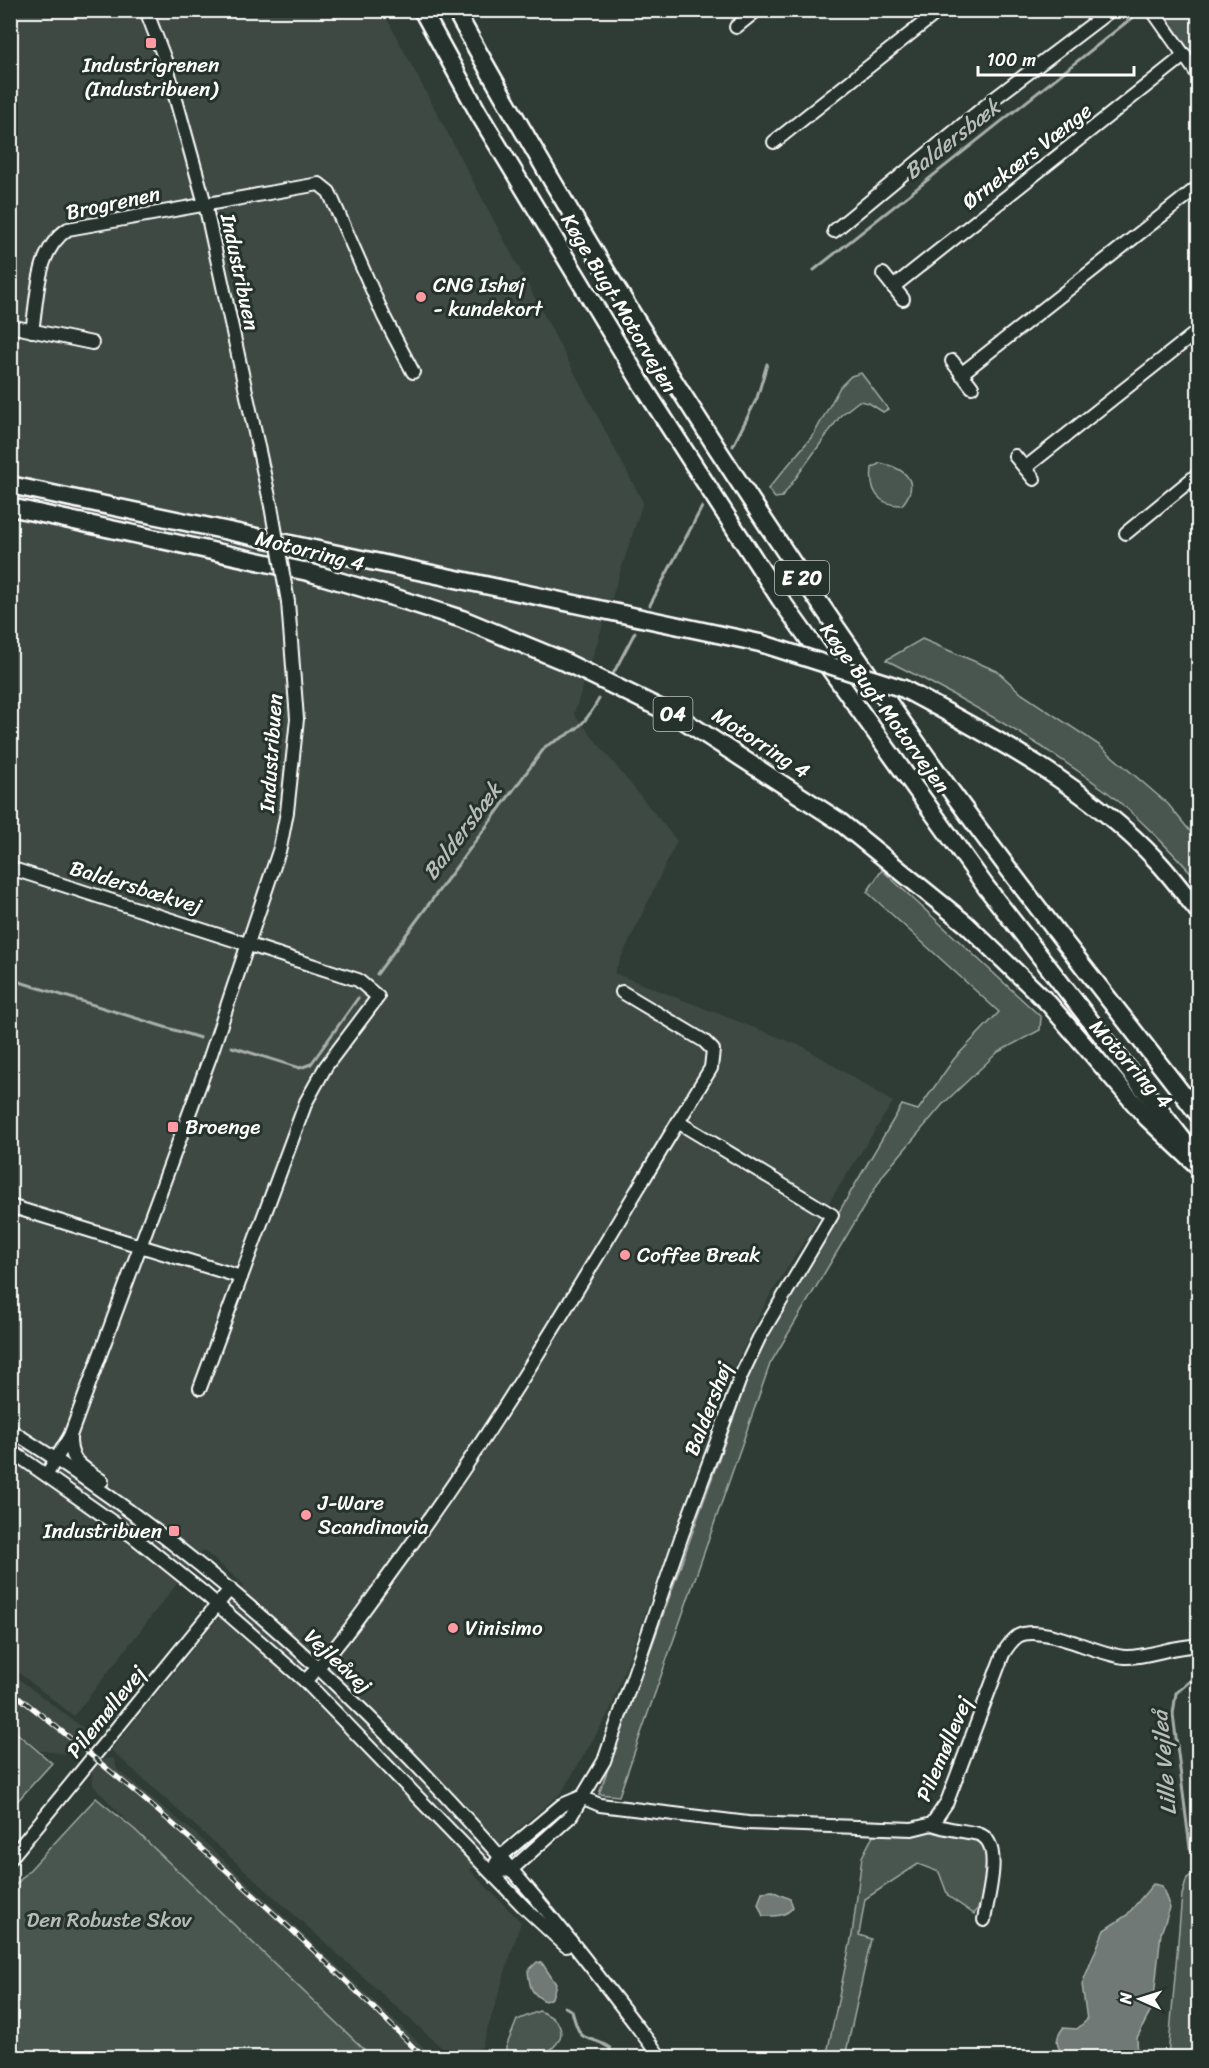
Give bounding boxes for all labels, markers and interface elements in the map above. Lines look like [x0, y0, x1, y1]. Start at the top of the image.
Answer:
marker: Industrigrenen (Industribuen) [144, 36, 158, 50]
scale bar [978, 39, 1134, 77]
text: 100 m [987, 44, 1036, 76]
place label: Industrigrenen (Industribuen) [81, 46, 220, 108]
water label: Baldersbæk [895, 88, 1010, 190]
street label: Ørnekærs Vænge [953, 92, 1101, 219]
street label: Brogrenen [62, 175, 164, 231]
street label: Køge Bugt Motorvejen [550, 206, 688, 400]
street label: Industribuen [209, 209, 271, 334]
place label: CNG Ishøj - kundekort [433, 266, 544, 328]
marker: CNG Ishøj - kundekort [414, 290, 428, 304]
street label: Motorring 4 [251, 519, 369, 583]
road number: E 20 [775, 561, 829, 595]
street label: Køge Bugt Motorvejen [810, 614, 960, 802]
street label: Industribuen [248, 692, 294, 815]
road number: O4 [654, 697, 692, 731]
street label: Motorring 4 [704, 697, 818, 789]
water label: Baldersbæk [412, 772, 513, 889]
street label: Baldersbækvej [65, 849, 207, 925]
street label: Motorring 4 [1080, 1010, 1182, 1118]
place label: Broenge [185, 1108, 260, 1146]
marker: Broenge [166, 1120, 180, 1134]
place label: Coffee Break [637, 1236, 760, 1274]
marker: Coffee Break [618, 1248, 632, 1262]
street label: Baldershøj [673, 1356, 744, 1461]
place label: J-Ware Scandinavia [317, 1484, 429, 1546]
marker: J-Ware Scandinavia [299, 1508, 313, 1522]
place label: Industribuen [42, 1512, 162, 1550]
marker: Industribuen [167, 1524, 181, 1538]
place label: Vinisimo [465, 1609, 543, 1647]
street label: Vejleåvej [295, 1619, 381, 1703]
marker: Vinisimo [446, 1621, 460, 1635]
street label: Pilemøllevej [56, 1656, 156, 1767]
street label: Pilemøllevej [905, 1690, 983, 1807]
water label: Lille Vejleå [1140, 1705, 1188, 1817]
park label: Den Robuste Skov [27, 1901, 193, 1939]
north arrow [1110, 1969, 1170, 2029]
text: N [1111, 1991, 1140, 2006]

